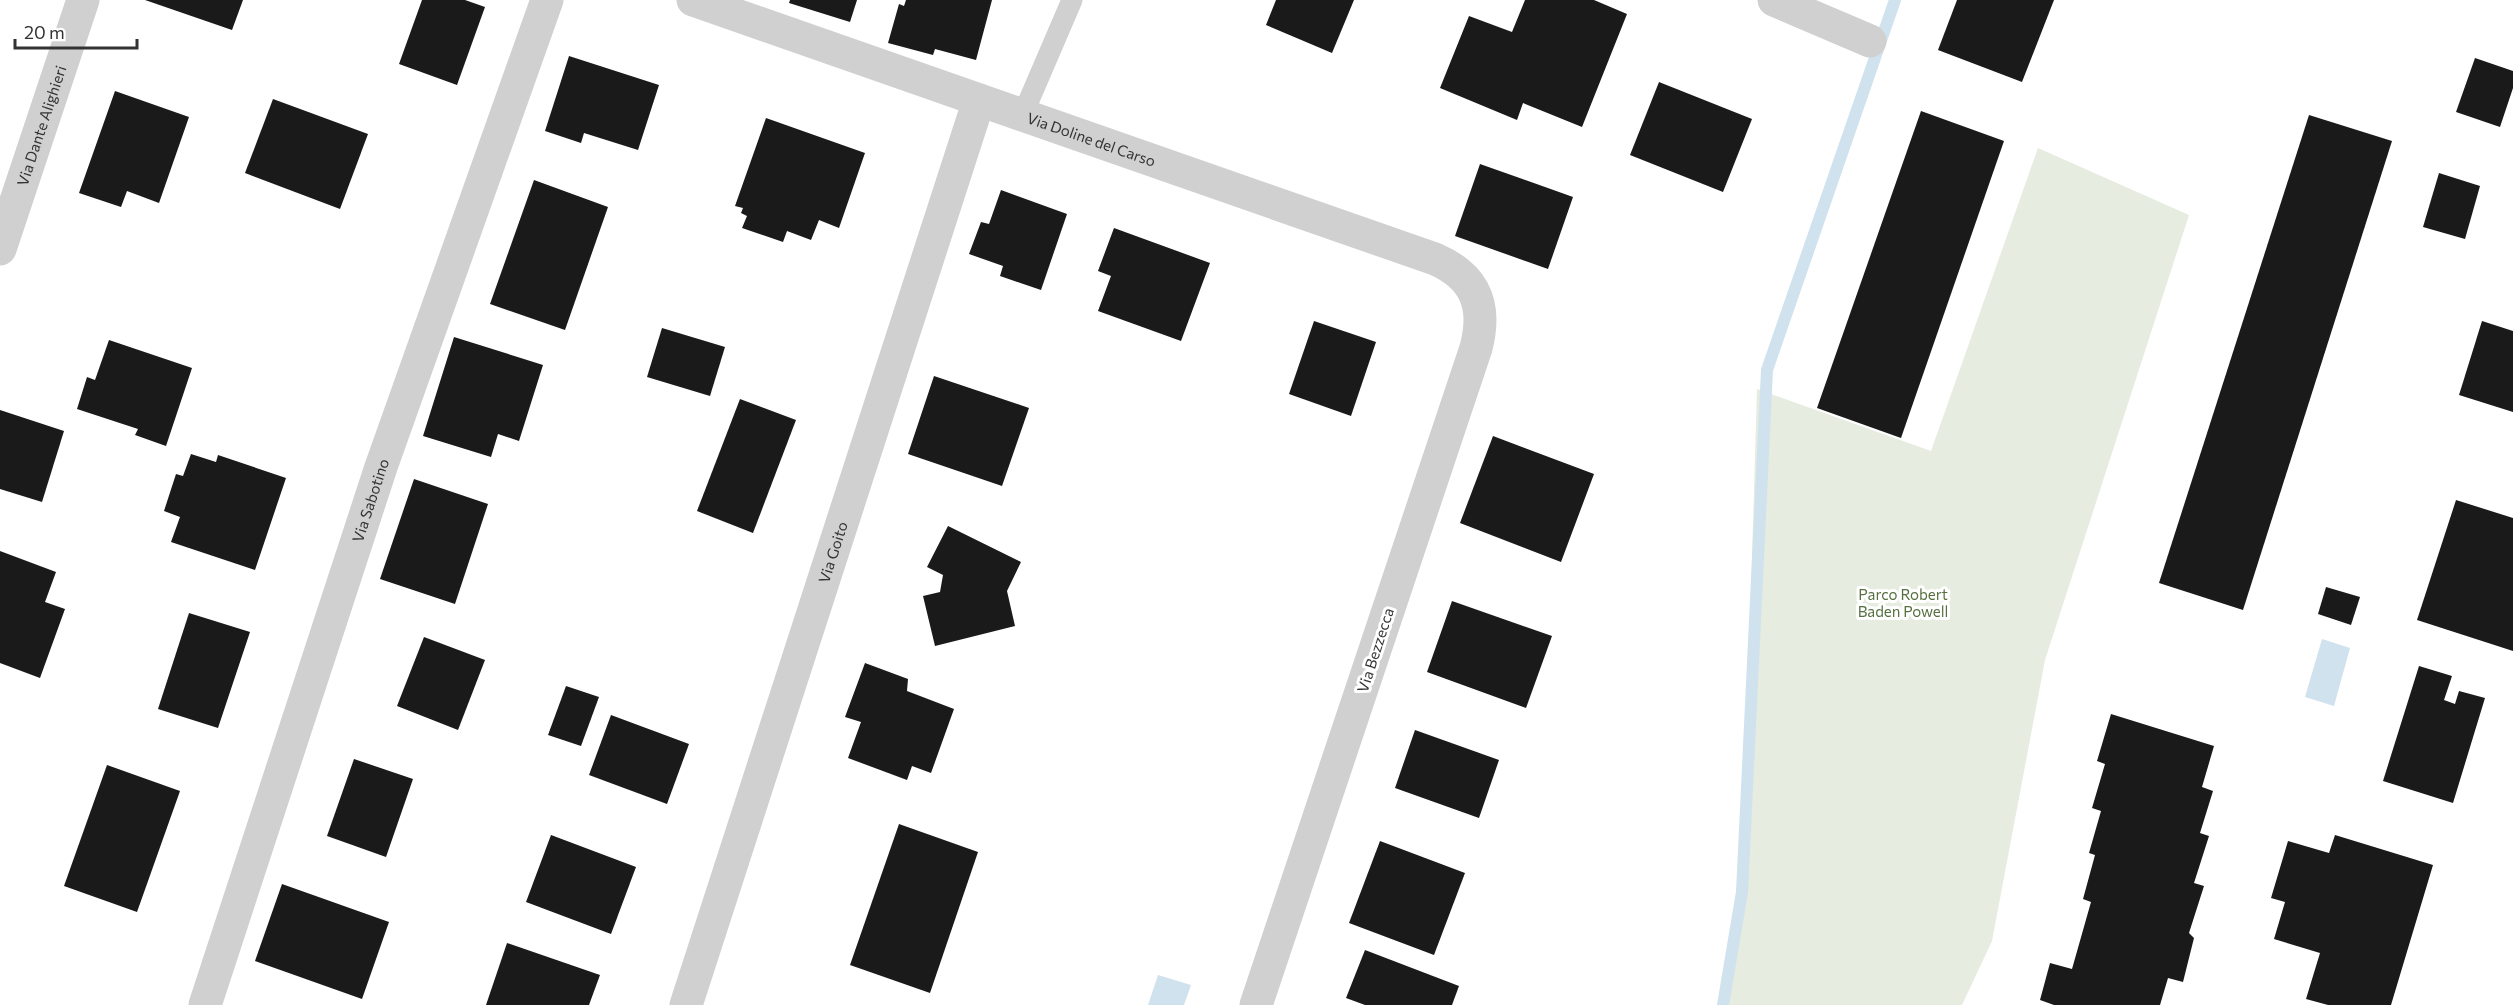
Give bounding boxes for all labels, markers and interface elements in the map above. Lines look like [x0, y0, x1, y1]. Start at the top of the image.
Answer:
scale bar [15, 12, 136, 50]
text: 20 m [24, 21, 65, 43]
street label: Via Dante Alighieri [13, 63, 70, 188]
street label: Via Doline del Carso [1025, 108, 1158, 170]
street label: Via Sabotino [348, 456, 392, 544]
street label: Via Goito [814, 519, 851, 585]
park label: Parco Robert Baden Powell [1858, 585, 1948, 620]
street label: Via Bezzecca [1353, 605, 1397, 695]

